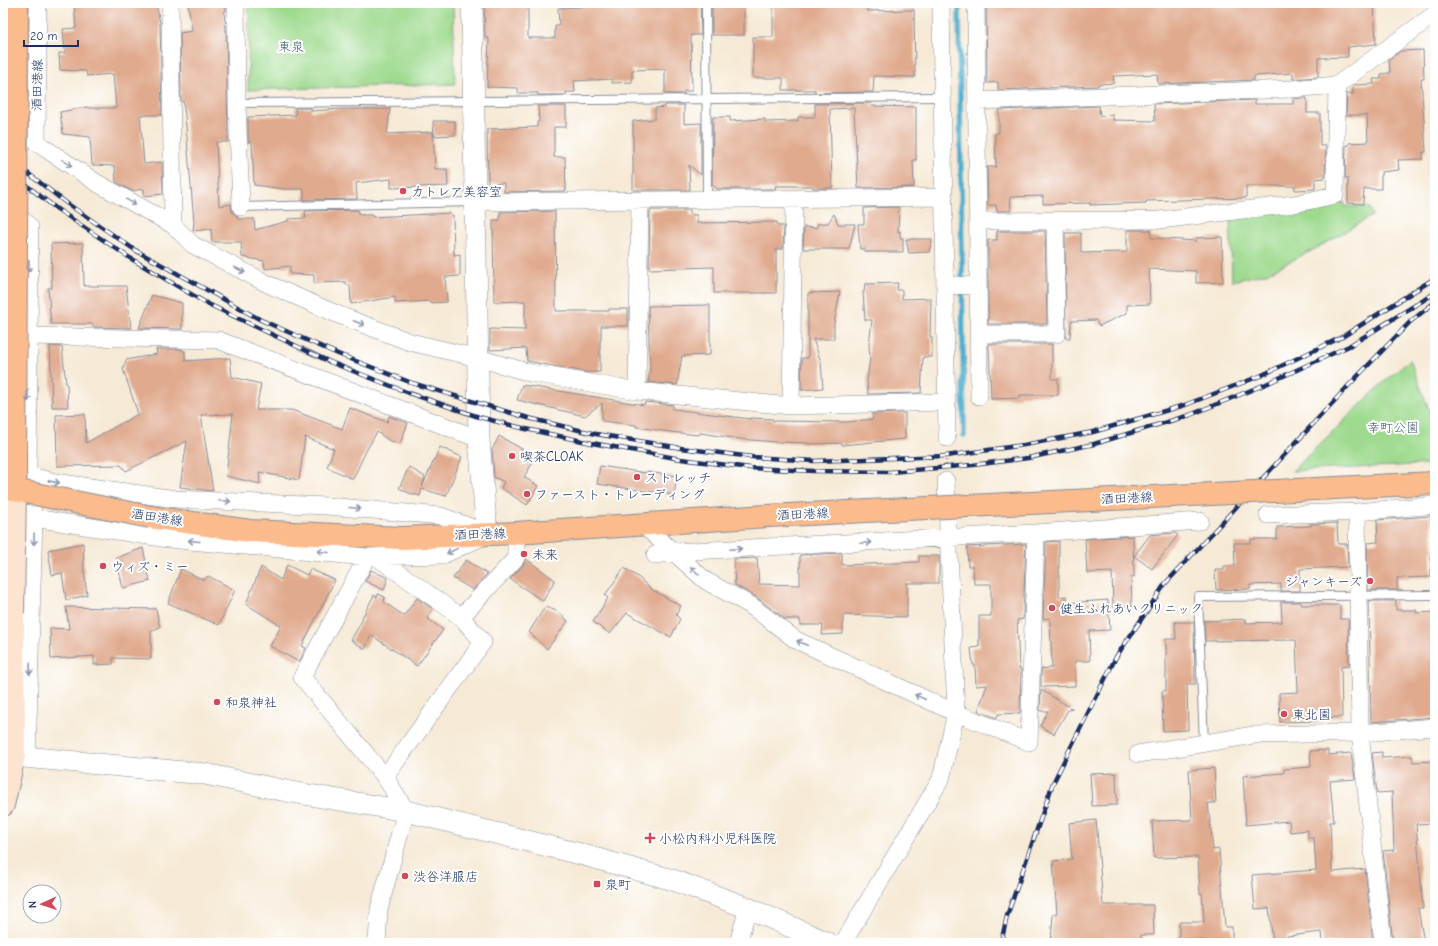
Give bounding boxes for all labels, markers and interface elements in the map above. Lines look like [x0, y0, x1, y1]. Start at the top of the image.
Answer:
scale bar [24, 22, 78, 48]
text: 20 m [30, 29, 58, 43]
park label: 東泉 [278, 39, 304, 54]
street label: 酒田港線 [29, 58, 45, 111]
one-way arrow [61, 159, 72, 167]
place label: カトレア美容室 [411, 184, 502, 199]
marker: カトレア美容室 [398, 186, 408, 196]
one-way arrow [125, 198, 137, 206]
one-way arrow [25, 259, 33, 272]
one-way arrow [234, 266, 246, 274]
one-way arrow [352, 319, 364, 327]
one-way arrow [24, 389, 32, 402]
park label: 幸町公園 [1367, 420, 1419, 435]
place label: 喫茶CLOAK [520, 449, 584, 464]
marker: 喫茶CLOAK [507, 451, 517, 461]
place label: ストレッチ [645, 470, 711, 485]
marker: ストレッチ [632, 472, 642, 482]
one-way arrow [48, 478, 61, 486]
place label: ファースト・トレーディング [535, 487, 705, 502]
marker: ファースト・トレーディング [522, 489, 532, 499]
street label: 酒田港線 [1101, 489, 1154, 507]
one-way arrow [218, 497, 231, 505]
one-way arrow [348, 505, 361, 512]
street label: 酒田港線 [777, 505, 830, 523]
street label: 酒田港線 [130, 506, 185, 529]
street label: 酒田港線 [454, 526, 507, 542]
one-way arrow [30, 532, 37, 545]
one-way arrow [188, 538, 201, 545]
one-way arrow [859, 539, 872, 546]
one-way arrow [729, 545, 742, 552]
place label: 未来 [532, 547, 558, 562]
one-way arrow [446, 548, 458, 555]
one-way arrow [317, 549, 330, 556]
marker: 未来 [519, 549, 529, 559]
place label: ウィズ・ミー [111, 559, 189, 574]
marker: ウィズ・ミー [98, 561, 108, 571]
one-way arrow [690, 567, 700, 576]
place label: ジャンキーズ [1285, 574, 1362, 589]
marker: ジャンキーズ [1365, 576, 1375, 586]
place label: 健生ふれあいクリニック [1060, 601, 1203, 616]
marker: 健生ふれあいクリニック [1047, 603, 1057, 613]
one-way arrow [797, 639, 809, 646]
one-way arrow [26, 662, 33, 675]
one-way arrow [915, 693, 927, 700]
place label: 和泉神社 [225, 695, 277, 710]
marker: 和泉神社 [212, 697, 222, 707]
place label: 東北園 [1292, 707, 1331, 722]
marker: 東北園 [1279, 709, 1289, 719]
place label: 小松内科小児科医院 [659, 831, 776, 846]
marker: 小松内科小児科医院 [644, 832, 656, 844]
place label: 渋谷洋服店 [413, 869, 478, 884]
marker: 渋谷洋服店 [400, 871, 410, 881]
place label: 泉町 [605, 877, 631, 892]
marker: 泉町 [592, 879, 602, 889]
north arrow [22, 884, 62, 924]
text: N [26, 901, 39, 908]

